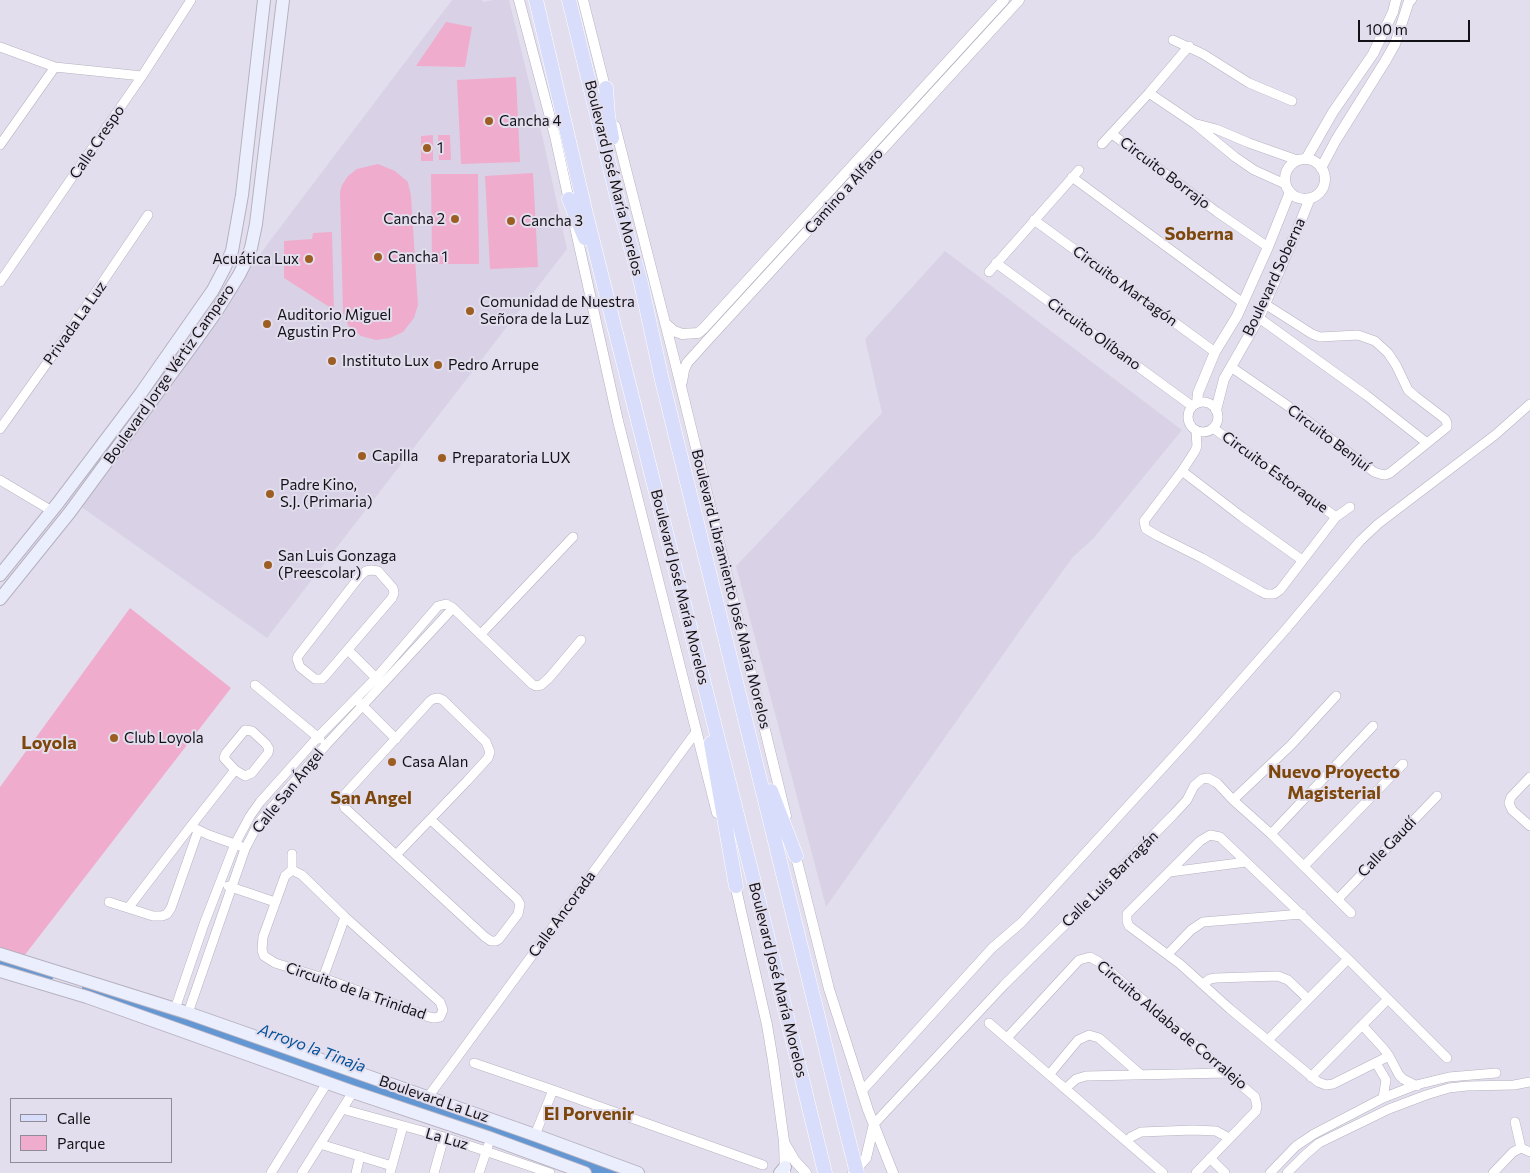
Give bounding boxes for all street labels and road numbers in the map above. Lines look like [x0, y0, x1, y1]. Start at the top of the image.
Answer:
street label: Boulevard José María Morelos [581, 78, 647, 278]
street label: Calle Crespo [66, 102, 128, 182]
street label: Circuito Borrajo [1116, 133, 1214, 213]
street label: Camino a Alfaro [801, 145, 887, 237]
street label: Boulevard Soberna [1239, 215, 1309, 339]
street label: Circuito Martagón [1069, 242, 1181, 330]
street label: Privada La Luz [40, 278, 110, 368]
street label: Boulevard Jorge Vértiz Campero [100, 281, 238, 467]
street label: Circuito Olíbano [1044, 294, 1144, 374]
street label: Circuito Benjuí [1284, 401, 1374, 475]
street label: Circuito Estoraque [1218, 427, 1332, 517]
street label: Boulevard Libramiento José María Morelos [688, 447, 774, 731]
street label: Boulevard José María Morelos [647, 487, 713, 687]
street label: Calle San Ángel [249, 745, 327, 837]
street label: Calle Gaudí [1354, 813, 1420, 881]
street label: Calle Luis Barragán [1058, 827, 1162, 931]
street label: Calle Ancorada [525, 867, 599, 961]
street label: Boulevard José María Morelos [745, 880, 811, 1080]
street label: Circuito Aldaba de Corralejo [1093, 957, 1251, 1093]
street label: Circuito de la Trinidad [283, 959, 429, 1023]
street label: Boulevard La Luz [377, 1072, 491, 1126]
street label: La Luz [424, 1124, 470, 1154]

